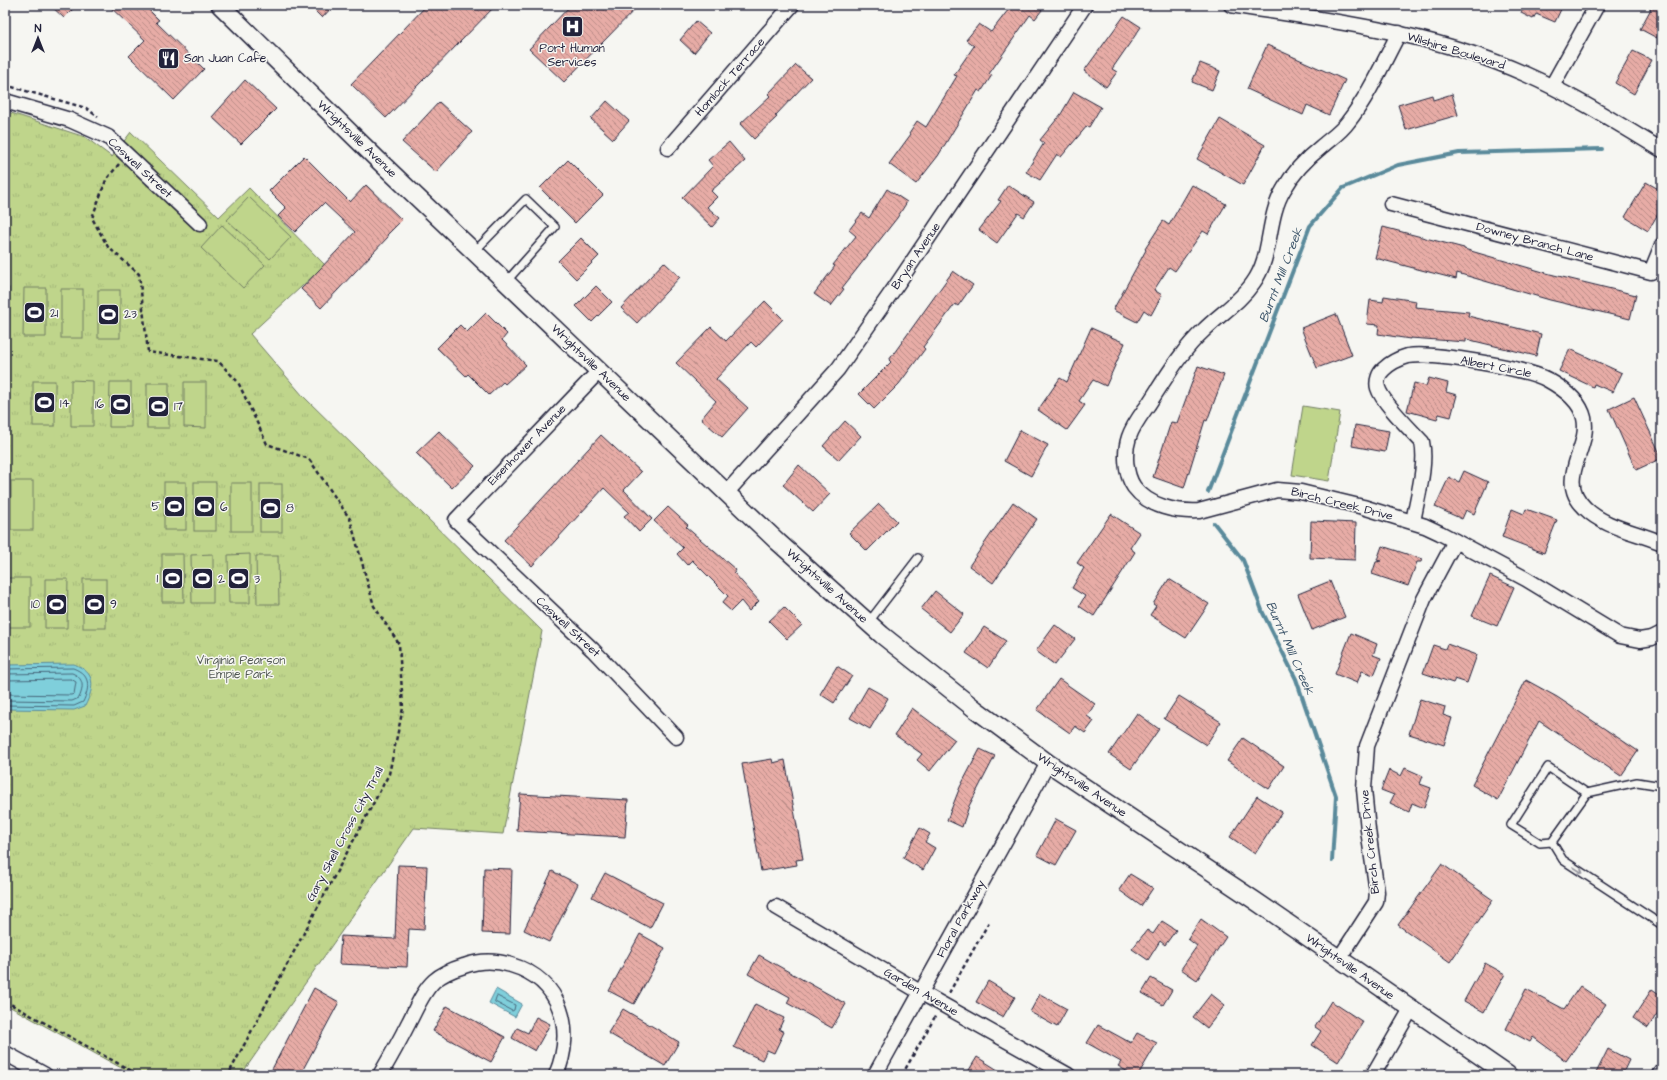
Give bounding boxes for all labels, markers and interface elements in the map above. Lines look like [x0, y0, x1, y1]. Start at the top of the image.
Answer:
hospital icon: Port Human Services [559, 14, 585, 40]
north arrow [18, 18, 58, 58]
text: N [35, 21, 42, 36]
street label: Wilshire Boulevard [1405, 28, 1507, 74]
street label: Homlock Terrace [691, 34, 769, 120]
place label: Port Human Services [539, 40, 605, 71]
restaurant icon: San Juan Cafe [155, 45, 181, 71]
place label: San Juan Cafe [184, 50, 267, 67]
street label: Wrightsville Avenue [313, 96, 401, 183]
street label: Caswell Street [104, 134, 176, 202]
street label: Downey Branch Lane [1474, 218, 1596, 267]
street label: Bryan Avenue [887, 219, 946, 293]
water label: Burnt Mill Creek [1255, 224, 1308, 325]
sports icon: 21 [22, 300, 48, 326]
sports icon: 23 [96, 301, 122, 327]
place label: 21 [50, 305, 59, 322]
place label: 23 [124, 306, 137, 323]
street label: Wrightsville Avenue [547, 320, 635, 407]
street label: Albert Circle [1459, 352, 1533, 382]
sports icon: 14 [31, 390, 57, 416]
sports icon: 16 [107, 391, 133, 417]
sports icon: 17 [145, 393, 171, 419]
place label: 14 [60, 395, 70, 412]
place label: 16 [95, 396, 104, 413]
place label: 17 [174, 398, 184, 415]
street label: Eisenhower Avenue [484, 400, 571, 489]
street label: Birch Creek Drive [1289, 483, 1395, 525]
sports icon: 5 [162, 493, 188, 519]
sports icon: 6 [192, 494, 218, 520]
sports icon: 8 [258, 495, 284, 521]
place label: 5 [152, 498, 161, 515]
place label: 6 [220, 499, 228, 516]
place label: 8 [286, 500, 294, 517]
street label: Wrightsville Avenue [782, 545, 872, 628]
sports icon: 1 [160, 565, 186, 591]
sports icon: 2 [189, 566, 215, 592]
sports icon: 3 [226, 566, 252, 592]
place label: 1 [156, 570, 158, 587]
place label: 2 [218, 571, 225, 588]
place label: 3 [254, 571, 260, 588]
sports icon: 10 [43, 591, 69, 617]
sports icon: 9 [82, 591, 108, 617]
street label: Caswell Street [532, 593, 604, 661]
place label: 10 [31, 596, 40, 613]
place label: 9 [110, 596, 117, 613]
water label: Burnt Mill Creek [1261, 598, 1319, 698]
park label: Virginia Pearson Empie Park [197, 652, 285, 683]
street label: Wrightsville Avenue [1033, 749, 1131, 822]
street label: Gary Shell Cross City Trail [302, 764, 389, 905]
street label: Birch Creek Drive [1356, 789, 1384, 895]
one-way arrow [1572, 866, 1583, 874]
street label: Floral Parkway [933, 877, 990, 961]
street label: Wrightsville Avenue [1302, 930, 1398, 1005]
street label: Garden Avenue [881, 964, 962, 1020]

